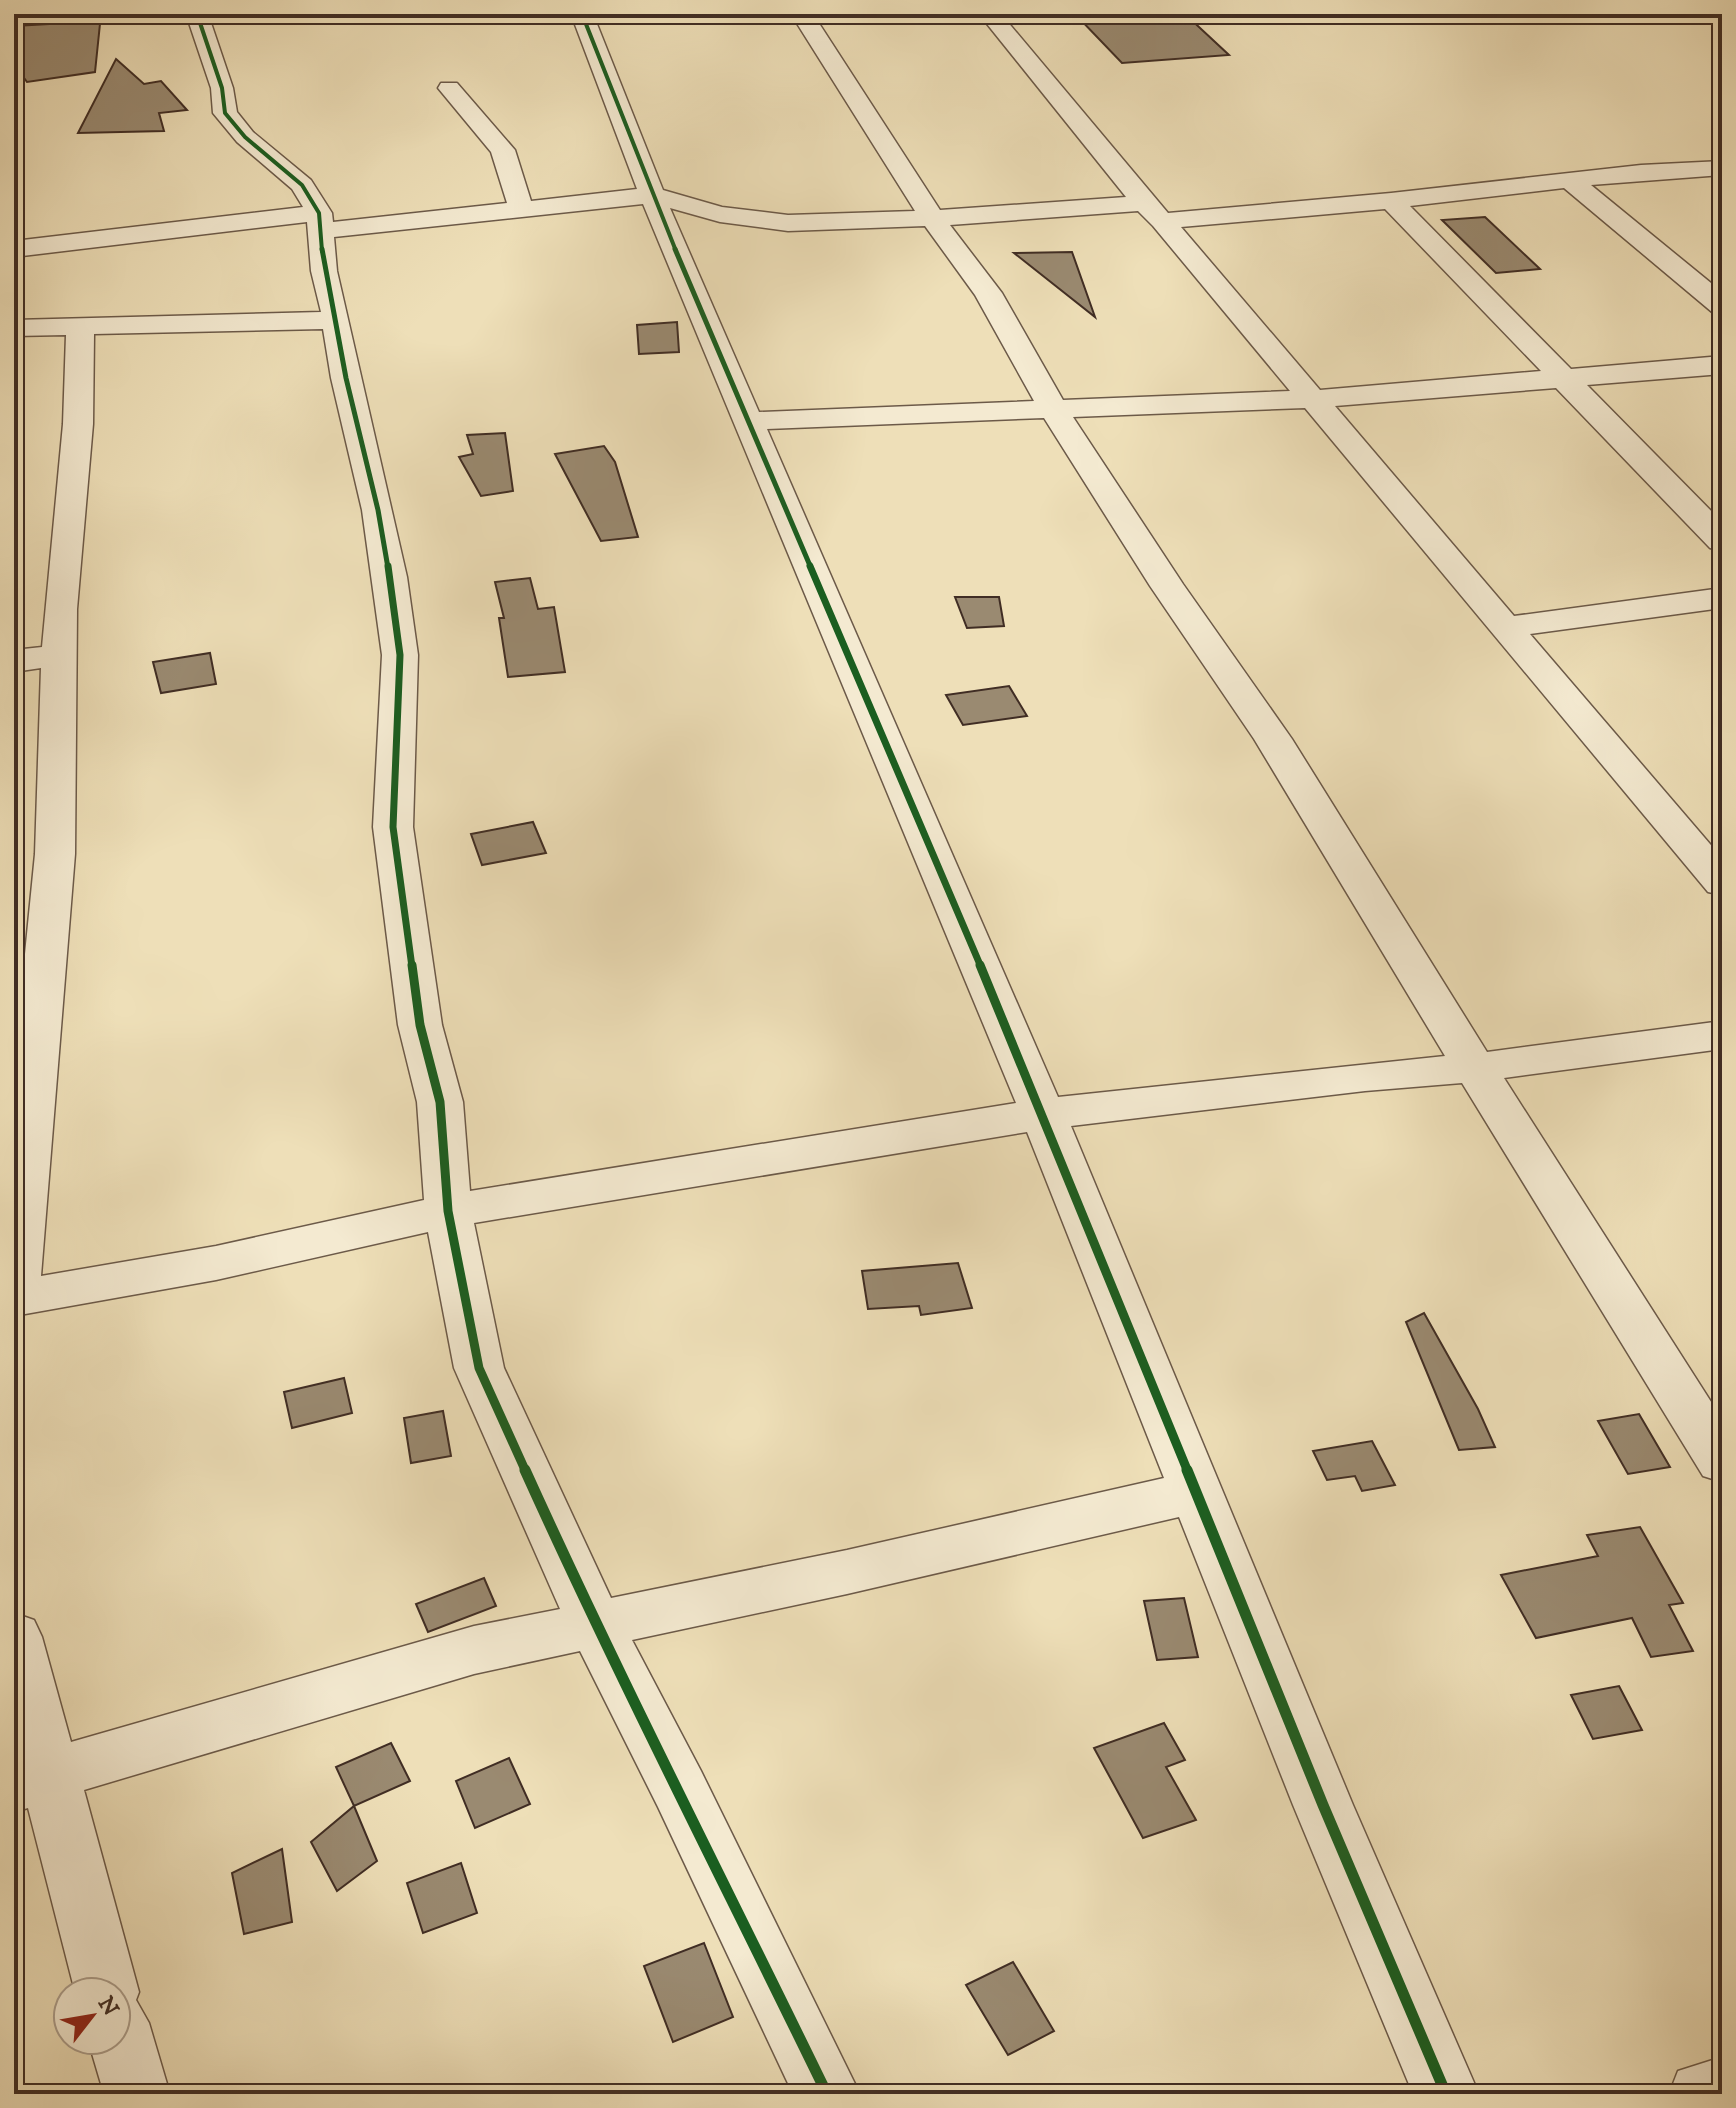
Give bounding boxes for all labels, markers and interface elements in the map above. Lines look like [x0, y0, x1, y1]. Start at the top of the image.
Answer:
north arrow [52, 1976, 132, 2056]
text: N [92, 1992, 124, 2021]

